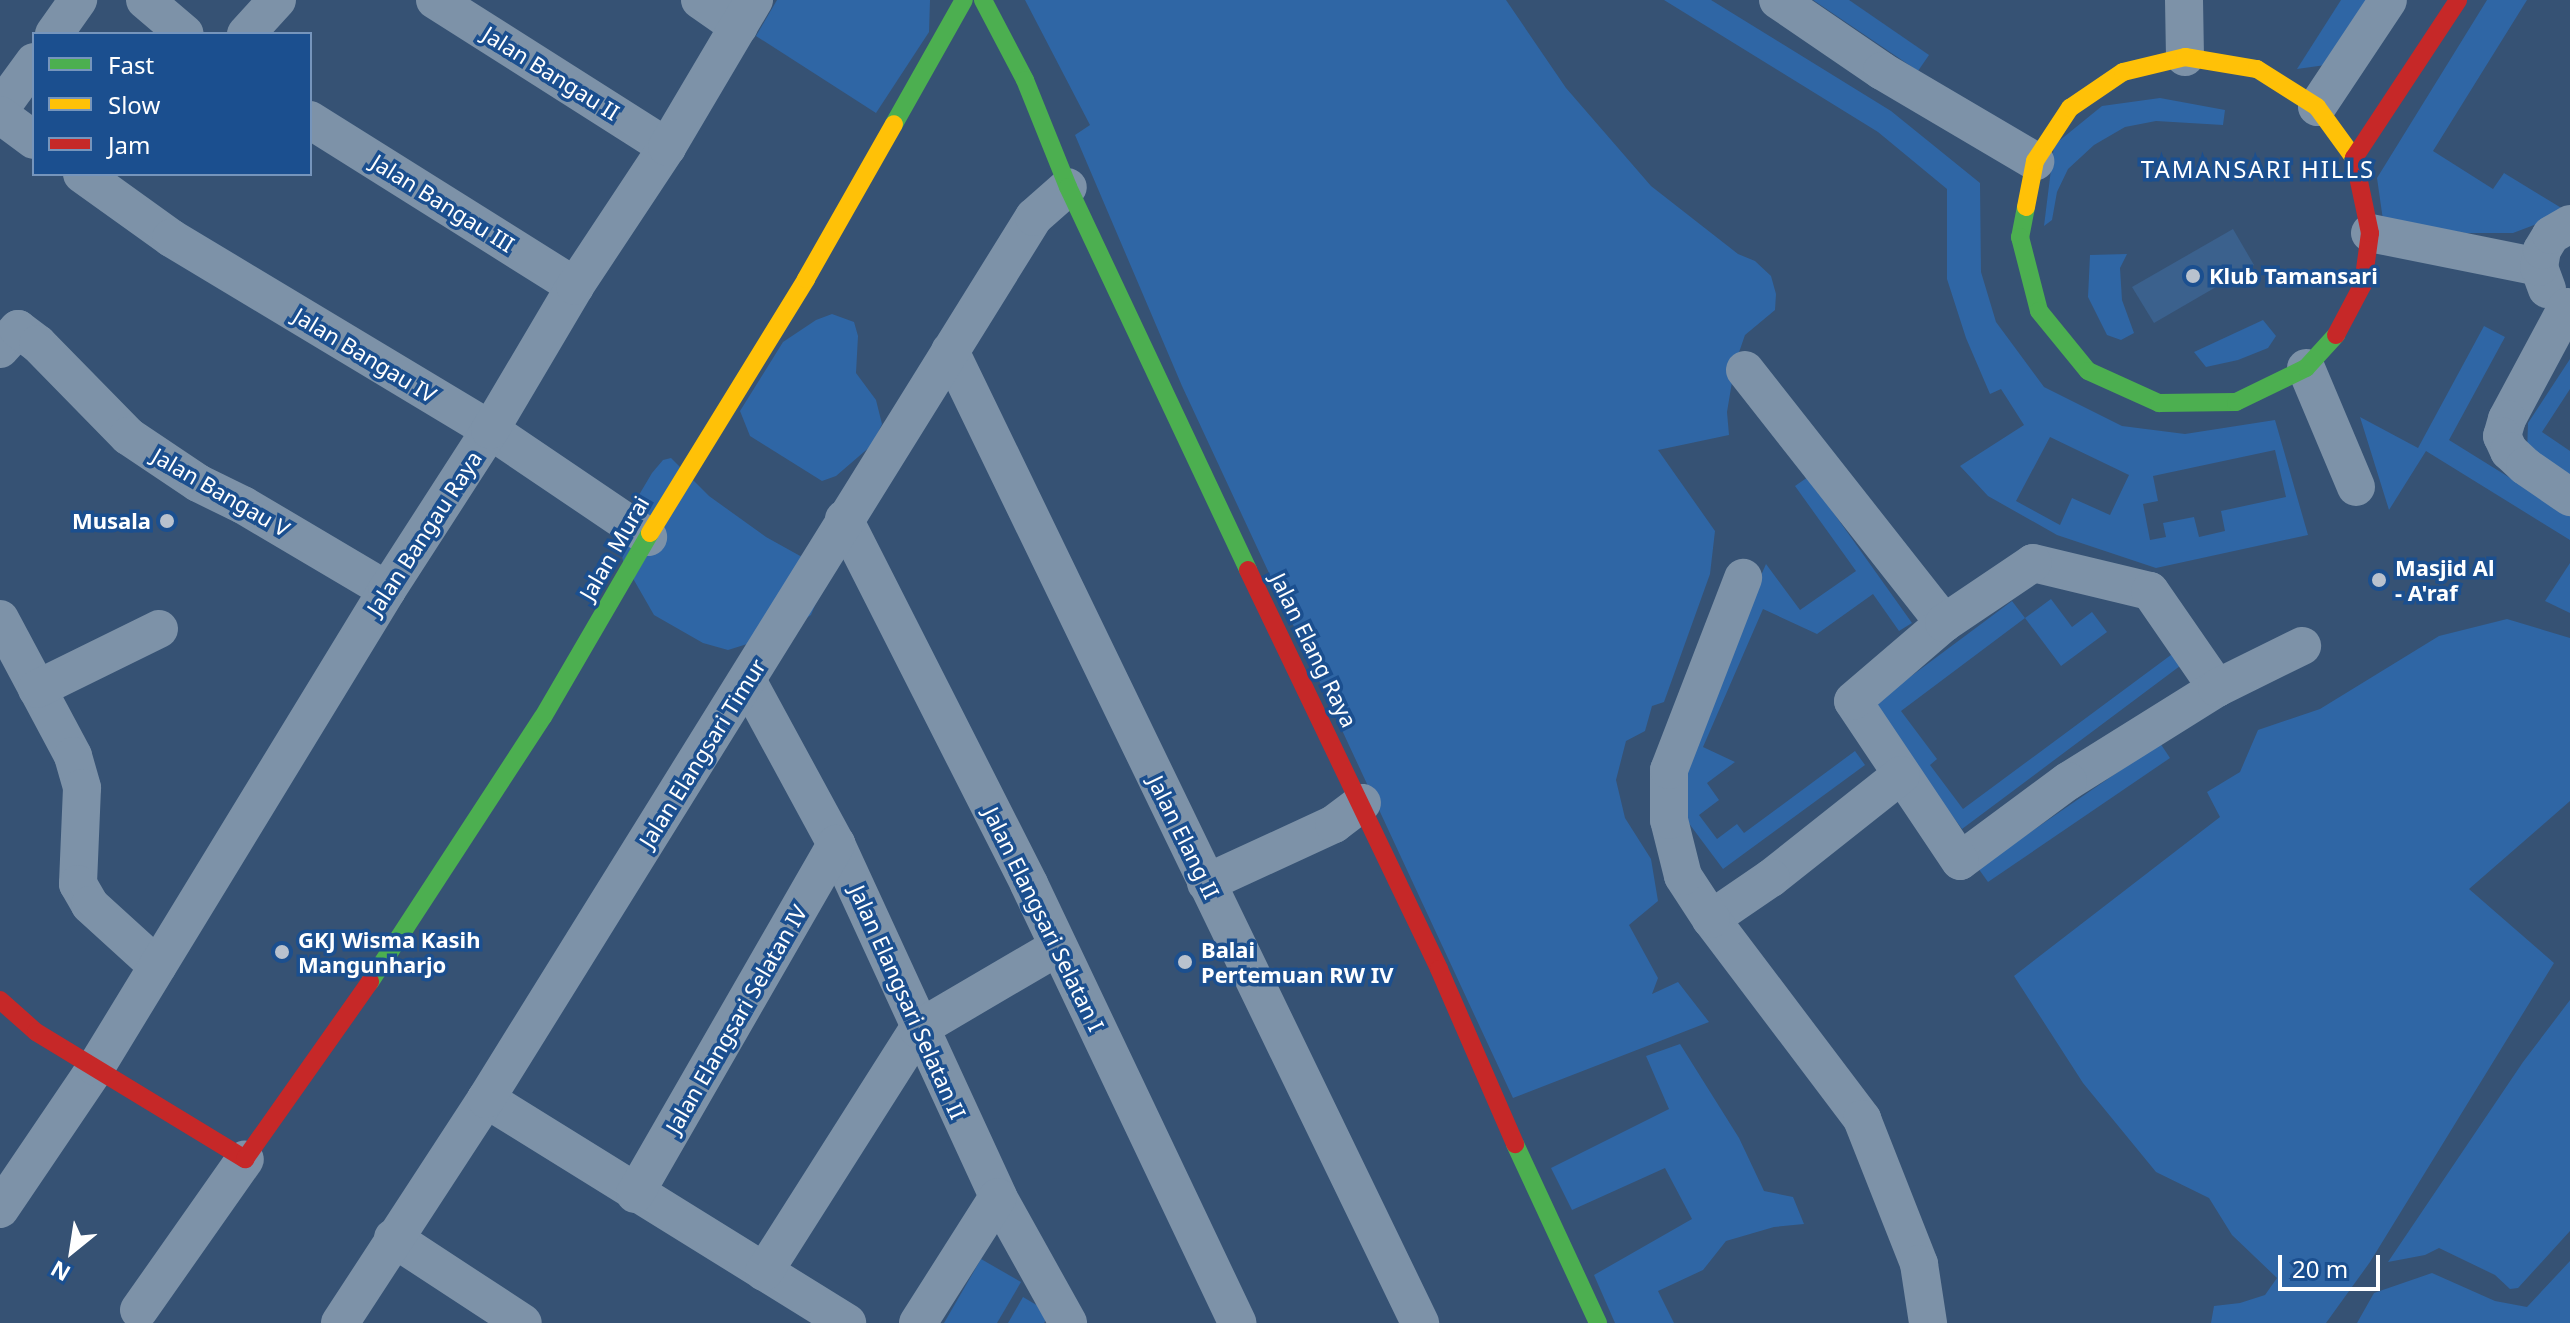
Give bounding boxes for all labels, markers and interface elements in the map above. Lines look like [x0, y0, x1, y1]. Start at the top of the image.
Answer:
street label: Jalan Bangau II [478, 20, 624, 126]
legend [32, 32, 312, 176]
text: Fast [108, 48, 154, 81]
text: Slow [108, 88, 160, 121]
text: Jam [108, 128, 150, 161]
street label: Jalan Bangau III [367, 148, 519, 258]
district label: TAMANSARI HILLS [2141, 155, 2375, 183]
place label: Klub Tamansari [2209, 263, 2378, 289]
marker: Klub Tamansari [2184, 267, 2202, 285]
street label: Jalan Bangau IV [289, 302, 441, 408]
street label: Jalan Bangau V [148, 442, 294, 542]
street label: Jalan Bangau Raya [361, 446, 487, 620]
street label: Jalan Murai [574, 491, 654, 605]
place label: Musala [72, 508, 151, 534]
marker: Musala [158, 512, 176, 530]
place label: Masjid Al - A'raf [2395, 554, 2495, 606]
street label: Jalan Elang Raya [1265, 569, 1363, 731]
marker: Masjid Al - A'raf [2370, 571, 2388, 589]
street label: Jalan Elangsari Timur [633, 654, 771, 852]
street label: Jalan Elang II [1143, 771, 1225, 903]
street label: Jalan Elangsari Selatan I [978, 803, 1110, 1035]
street label: Jalan Elangsari Selatan II [844, 881, 972, 1123]
street label: Jalan Elangsari Selatan IV [660, 900, 812, 1138]
place label: GKJ Wisma Kasih Mangunharjo [298, 926, 480, 978]
place label: Balai Pertemuan RW IV [1201, 936, 1394, 988]
marker: GKJ Wisma Kasih Mangunharjo [273, 943, 291, 961]
marker: Balai Pertemuan RW IV [1176, 953, 1194, 971]
north arrow [32, 1211, 112, 1291]
scale bar [2282, 1239, 2384, 1289]
text: 20 m [2292, 1252, 2348, 1285]
text: N [45, 1254, 75, 1289]

